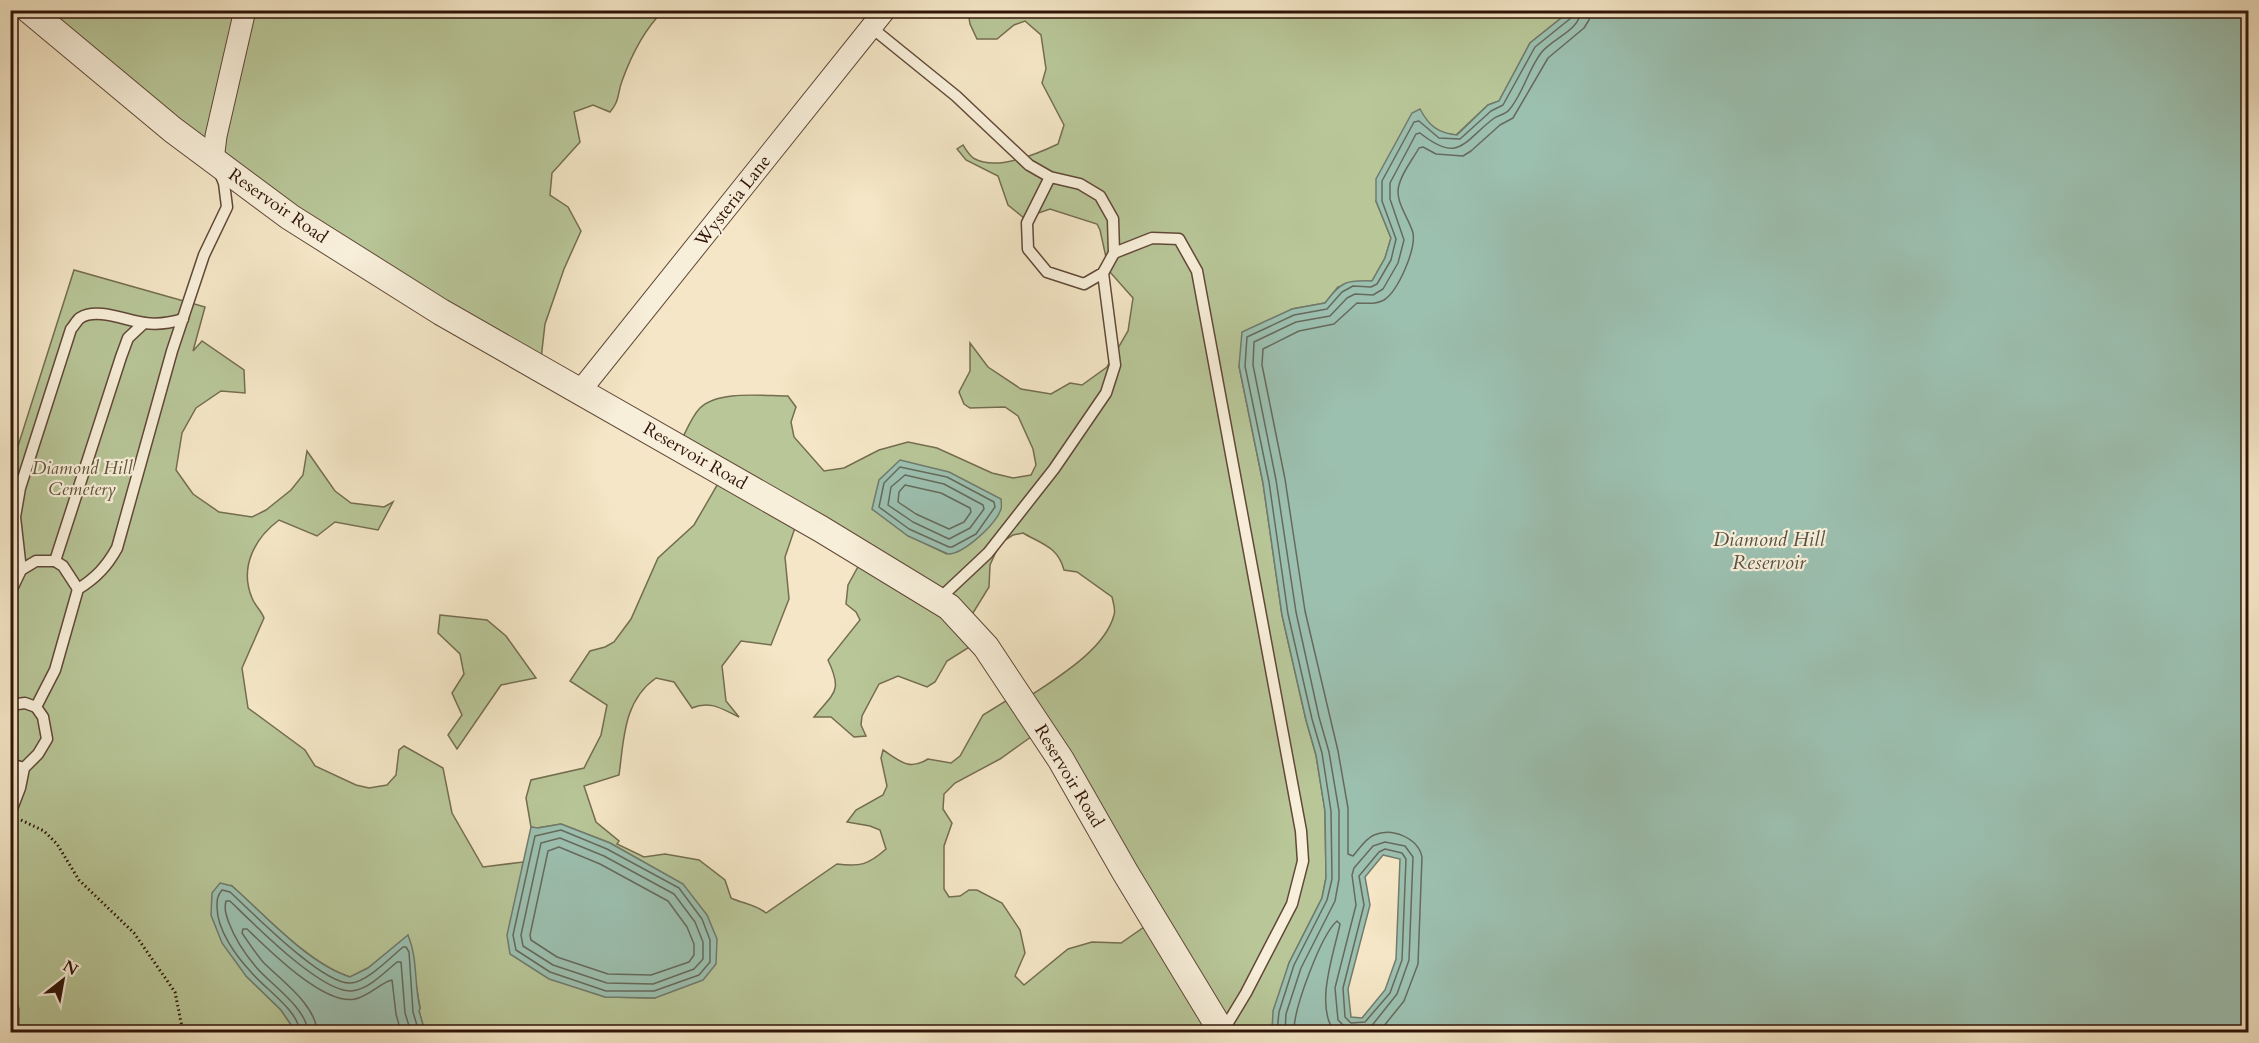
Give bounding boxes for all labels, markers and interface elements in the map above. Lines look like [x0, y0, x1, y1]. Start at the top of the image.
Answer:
street label: Wysteria Lane [688, 150, 777, 253]
street label: Reservoir Road [223, 162, 333, 250]
street label: Reservoir Road [638, 416, 752, 496]
park label: Diamond Hill Cemetery [32, 456, 133, 502]
water label: Diamond Hill Reservoir [1713, 526, 1825, 576]
street label: Reservoir Road [1028, 720, 1110, 833]
north arrow [33, 950, 93, 1010]
text: N [59, 955, 82, 981]

